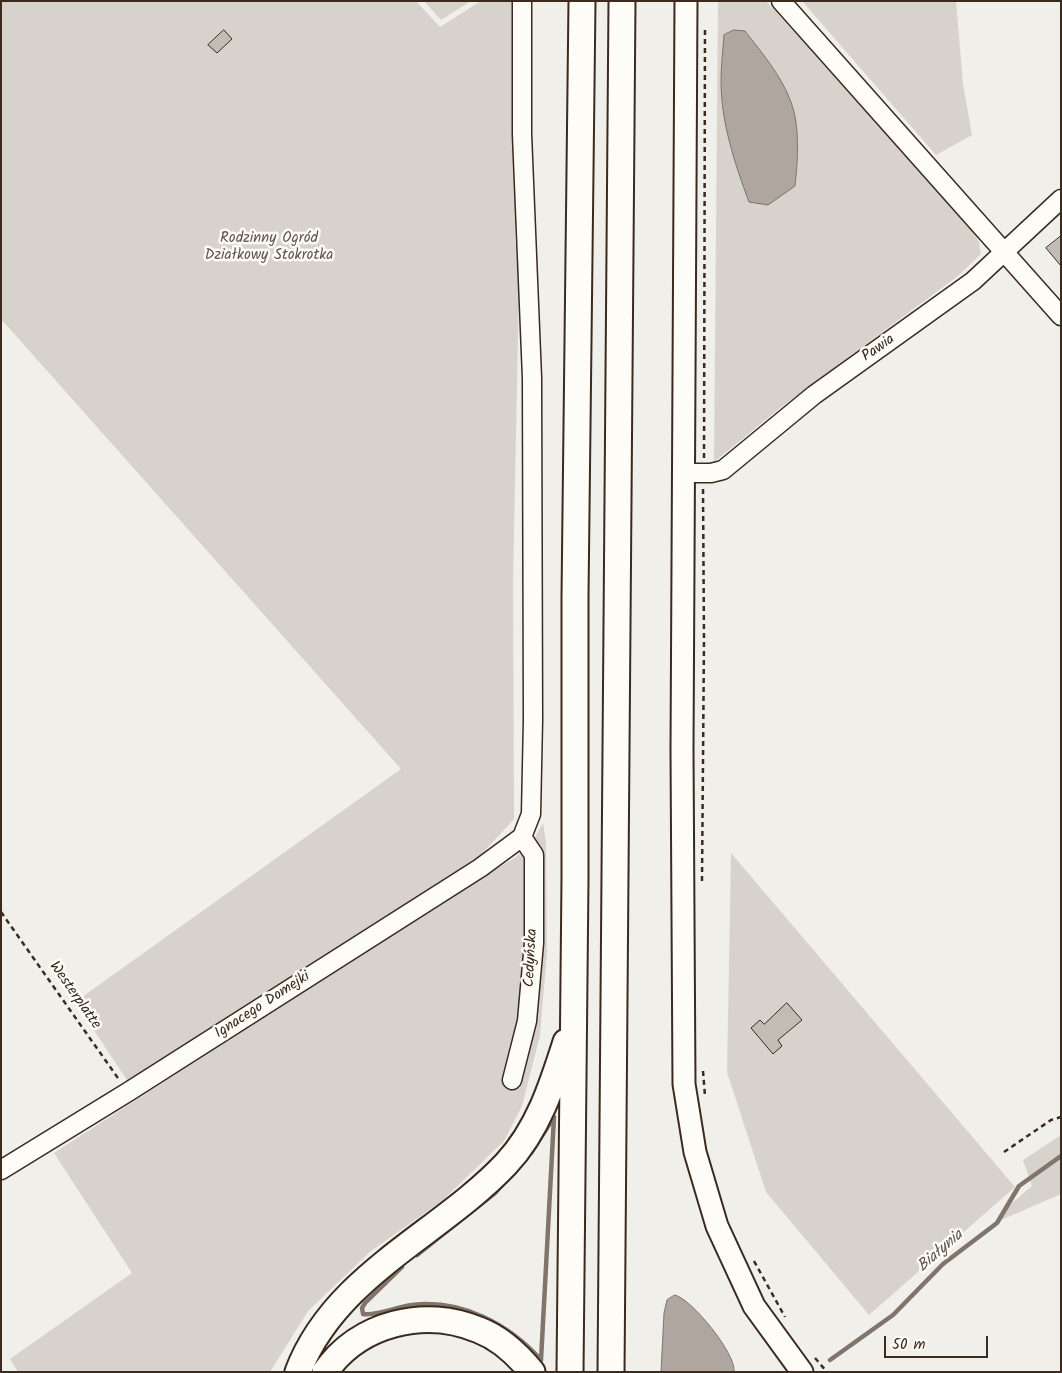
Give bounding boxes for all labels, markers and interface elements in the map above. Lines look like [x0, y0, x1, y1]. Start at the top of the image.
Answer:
park label: Rodzinny Ogród Działkowy Stokrotka [205, 230, 333, 265]
street label: Pawia [859, 331, 899, 367]
street label: Cedyńska [521, 928, 543, 988]
street label: Westerplatte [44, 959, 104, 1033]
street label: Ignacego Domejki [212, 969, 314, 1043]
water label: Białynia [914, 1227, 968, 1277]
scale bar [887, 1326, 991, 1358]
text: 50 m [892, 1333, 926, 1357]

